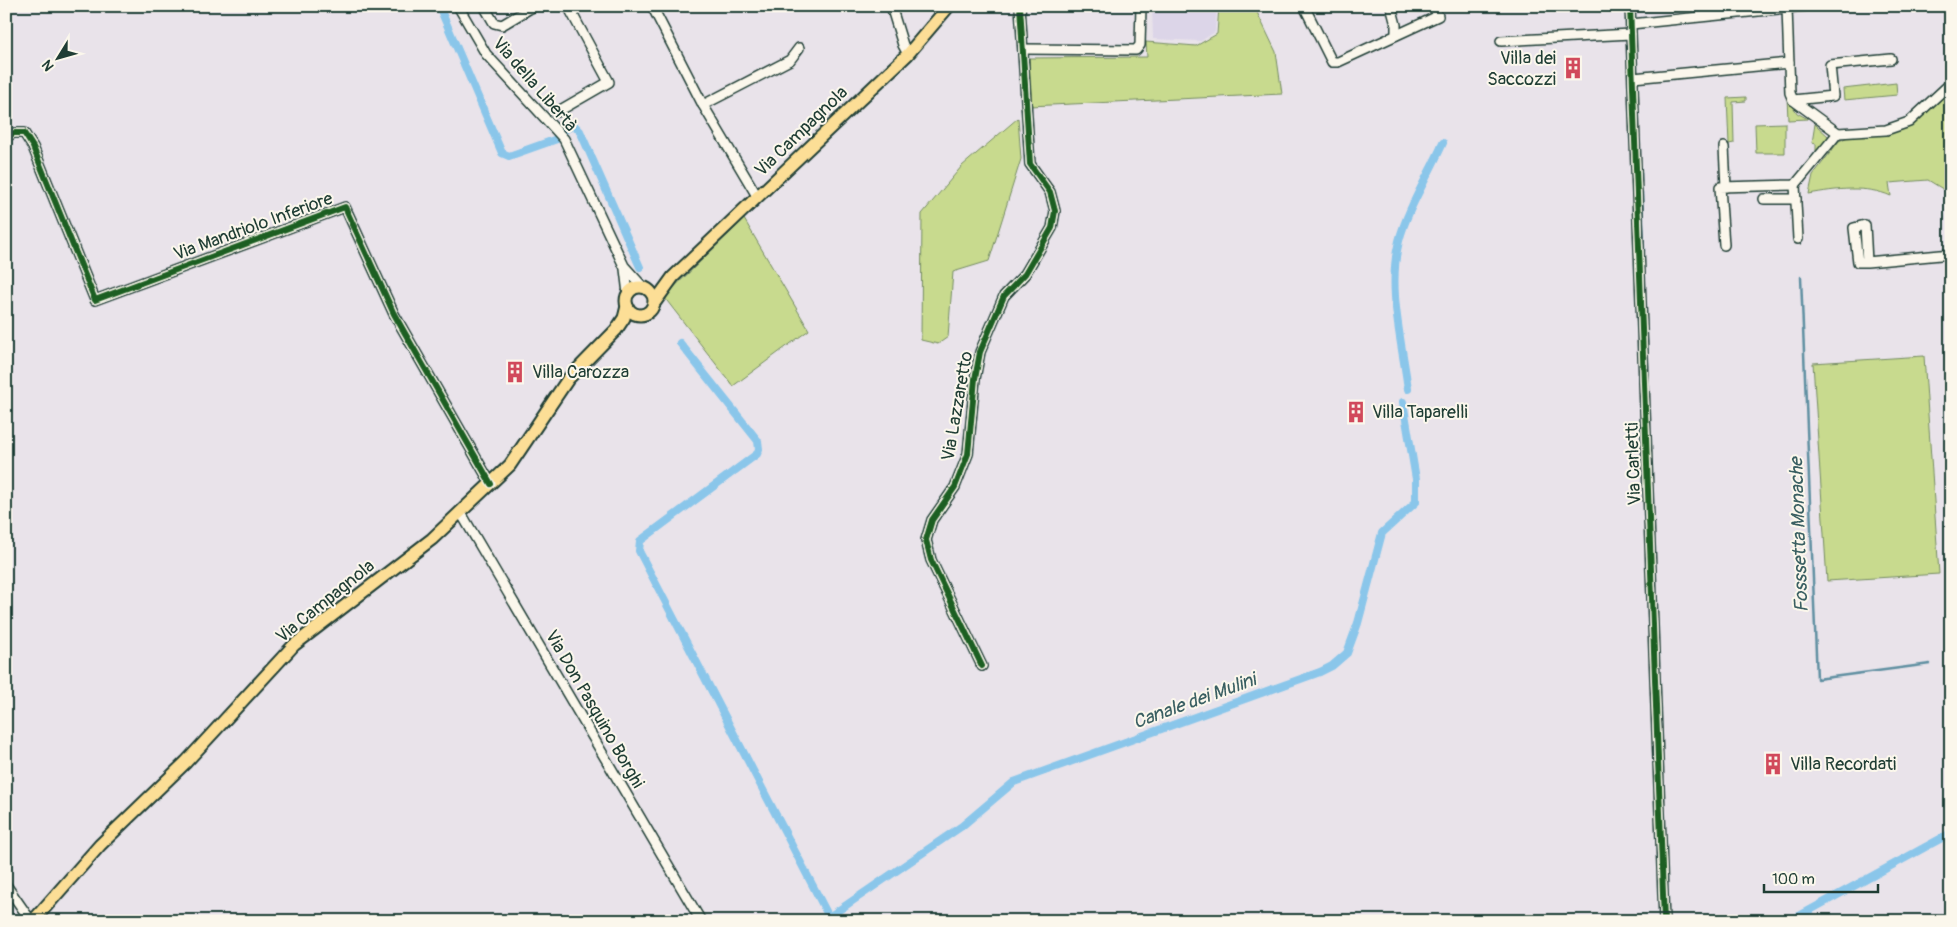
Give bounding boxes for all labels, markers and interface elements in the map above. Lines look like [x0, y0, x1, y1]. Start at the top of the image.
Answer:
north arrow [32, 32, 82, 82]
street label: Via della Libertà [487, 32, 582, 136]
place label: Villa dei Saccozzi [1487, 47, 1556, 91]
building icon: Villa dei Saccozzi [1560, 55, 1586, 81]
text: N [38, 57, 58, 74]
street label: Via Campagnola [750, 81, 853, 181]
street label: Via Mandriolo Inferiore [170, 187, 336, 266]
street label: Via Lazzaretto [937, 349, 979, 463]
building icon: Villa Carozza [502, 359, 528, 385]
place label: Villa Carozza [532, 361, 629, 384]
building icon: Villa Taparelli [1343, 399, 1369, 425]
place label: Villa Taparelli [1372, 401, 1468, 424]
street label: Via Carletti [1621, 422, 1646, 506]
water label: Fosssetta Monache [1784, 455, 1814, 613]
street label: Via Campagnola [271, 555, 379, 648]
street label: Via Don Pasquino Borghi [540, 626, 649, 792]
water label: Canale dei Mulini [1130, 667, 1262, 734]
building icon: Villa Recordati [1760, 751, 1786, 777]
place label: Villa Recordati [1790, 753, 1896, 776]
scale bar [1764, 862, 1878, 894]
text: 100 m [1772, 870, 1815, 889]

